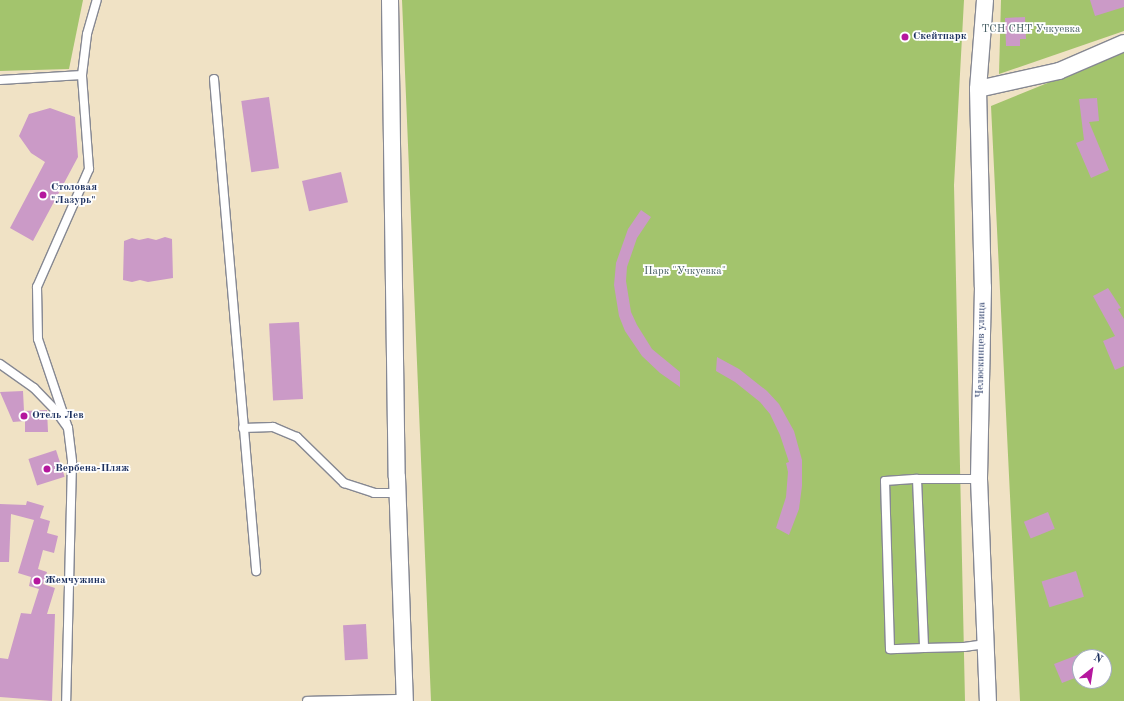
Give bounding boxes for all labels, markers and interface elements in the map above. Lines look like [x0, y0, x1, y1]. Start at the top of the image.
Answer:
park label: ТСН СНТ Учкуевка [981, 23, 1081, 37]
place label: Скейтпарк [913, 30, 966, 44]
marker: Скейтпарк [900, 32, 910, 42]
place label: Столовая "Лазурь" [51, 182, 97, 208]
marker: Столовая "Лазурь" [38, 190, 48, 200]
park label: Парк "Учкуевка" [644, 265, 726, 279]
street label: Челюскинцев улица [975, 302, 989, 398]
place label: Отель Лев [32, 409, 84, 423]
marker: Отель Лев [19, 411, 29, 421]
place label: Вербена-Пляж [55, 462, 129, 476]
marker: Вербена-Пляж [42, 464, 52, 474]
place label: Жемчужина [45, 574, 106, 588]
marker: Жемчужина [32, 576, 42, 586]
north arrow [1072, 649, 1112, 689]
text: N [1091, 652, 1104, 666]

